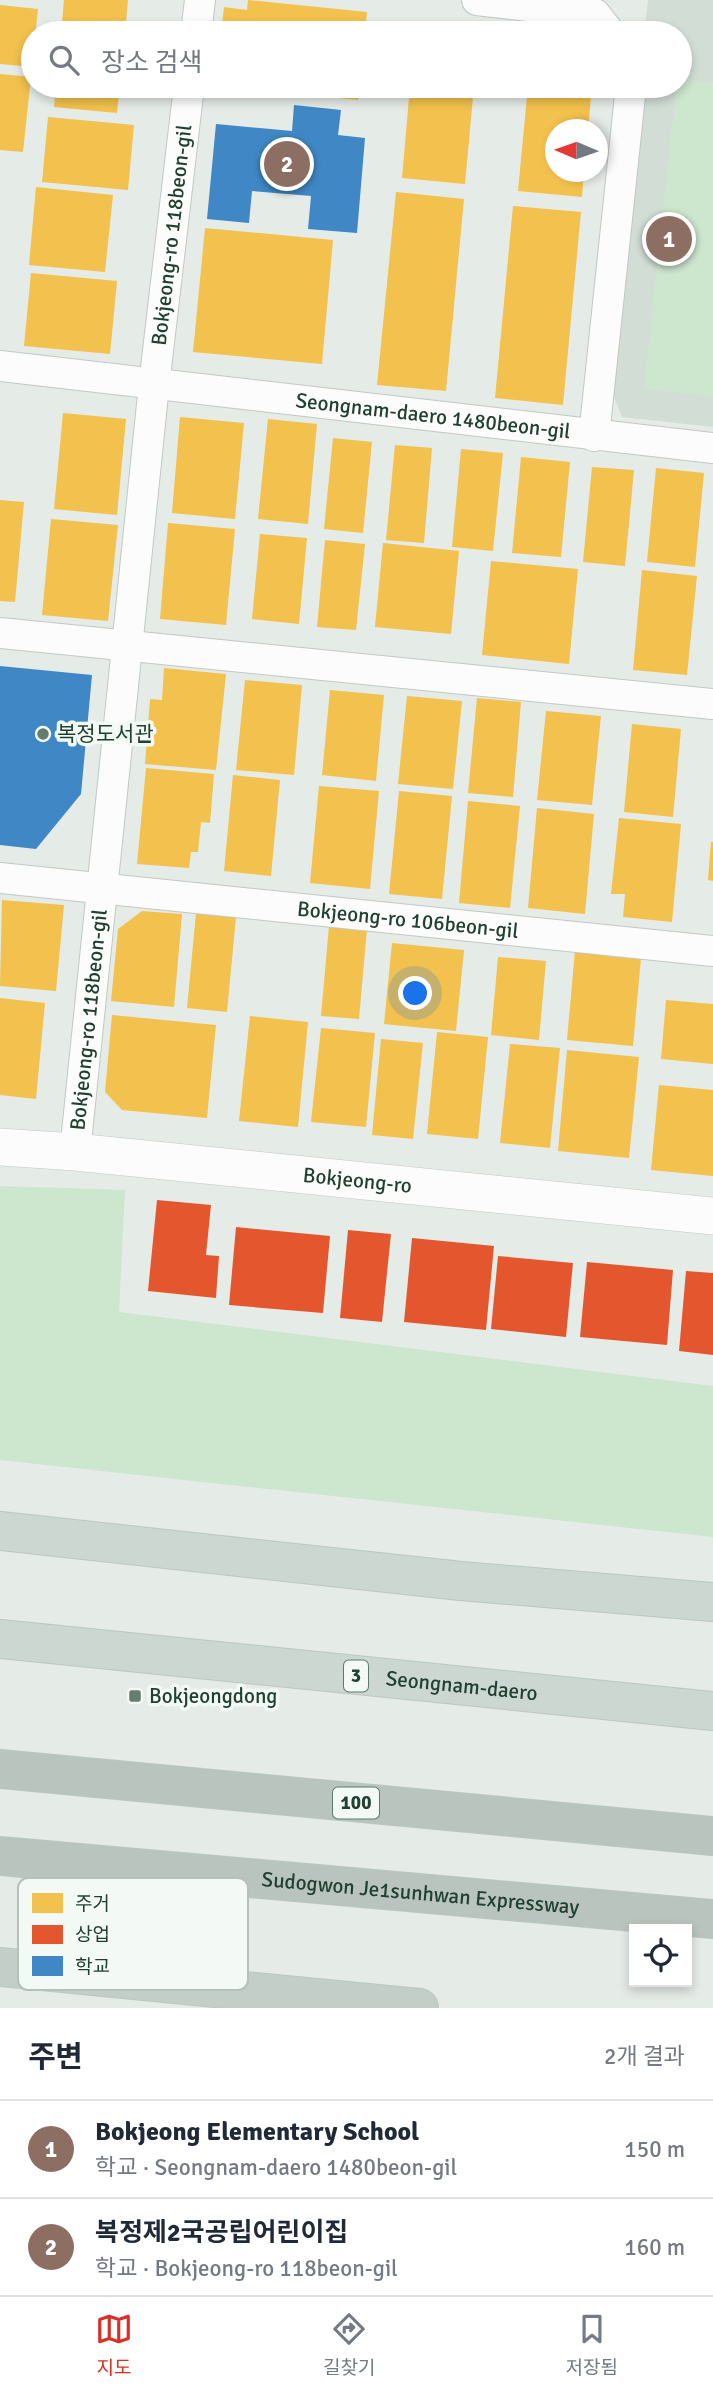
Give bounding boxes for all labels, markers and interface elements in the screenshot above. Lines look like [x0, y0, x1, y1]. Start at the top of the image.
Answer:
search box [21, 21, 692, 98]
icon: search [45, 41, 83, 79]
text: 장소 검색 [101, 47, 202, 79]
north arrow [545, 119, 608, 182]
street label: Bokjeong-ro 118beon-gil [146, 123, 197, 347]
pin: 2 [264, 138, 310, 190]
pin: 1 [646, 213, 692, 265]
street label: Seongnam-daero 1480beon-gil [294, 387, 572, 445]
place label: 복정도서관 [57, 721, 154, 747]
marker: 복정도서관 [35, 726, 51, 742]
street label: Bokjeong-ro 106beon-gil [296, 895, 520, 944]
street label: Bokjeong-ro 118beon-gil [64, 908, 113, 1132]
your location [398, 976, 432, 1010]
street label: Bokjeong-ro [302, 1162, 413, 1199]
road number: 3 [344, 1660, 368, 1692]
street label: Seongnam-daero [385, 1665, 539, 1706]
place label: Bokjeongdong [149, 1683, 277, 1709]
marker: Bokjeongdong [127, 1688, 143, 1704]
road number: 100 [333, 1787, 379, 1818]
street label: Sudogwon Je1sunhwan Expressway [261, 1866, 580, 1920]
legend [18, 1878, 248, 1990]
text: 주거 [75, 1892, 110, 1916]
text: 상업 [75, 1923, 110, 1947]
map controls [629, 1924, 692, 1987]
button: locate [629, 1924, 692, 1987]
text: 학교 [75, 1955, 110, 1979]
text: 주변 [28, 2039, 83, 2076]
text: 2개 결과 [604, 2042, 685, 2071]
text: Bokjeong Elementary School [95, 2116, 419, 2148]
text: 1 [45, 2135, 57, 2164]
text: 150 m [624, 2135, 685, 2164]
text: 학교 · Seongnam-daero 1480beon-gil [95, 2153, 457, 2182]
text: 복정제2국공립어린이집 [95, 2217, 348, 2249]
text: 2 [45, 2233, 57, 2262]
text: 160 m [624, 2233, 685, 2262]
text: 학교 · Bokjeong-ro 118beon-gil [95, 2254, 398, 2283]
tab: 지도 [95, 2310, 133, 2380]
tab: 길찾기 [323, 2310, 376, 2380]
tab: 저장됨 [566, 2310, 618, 2380]

